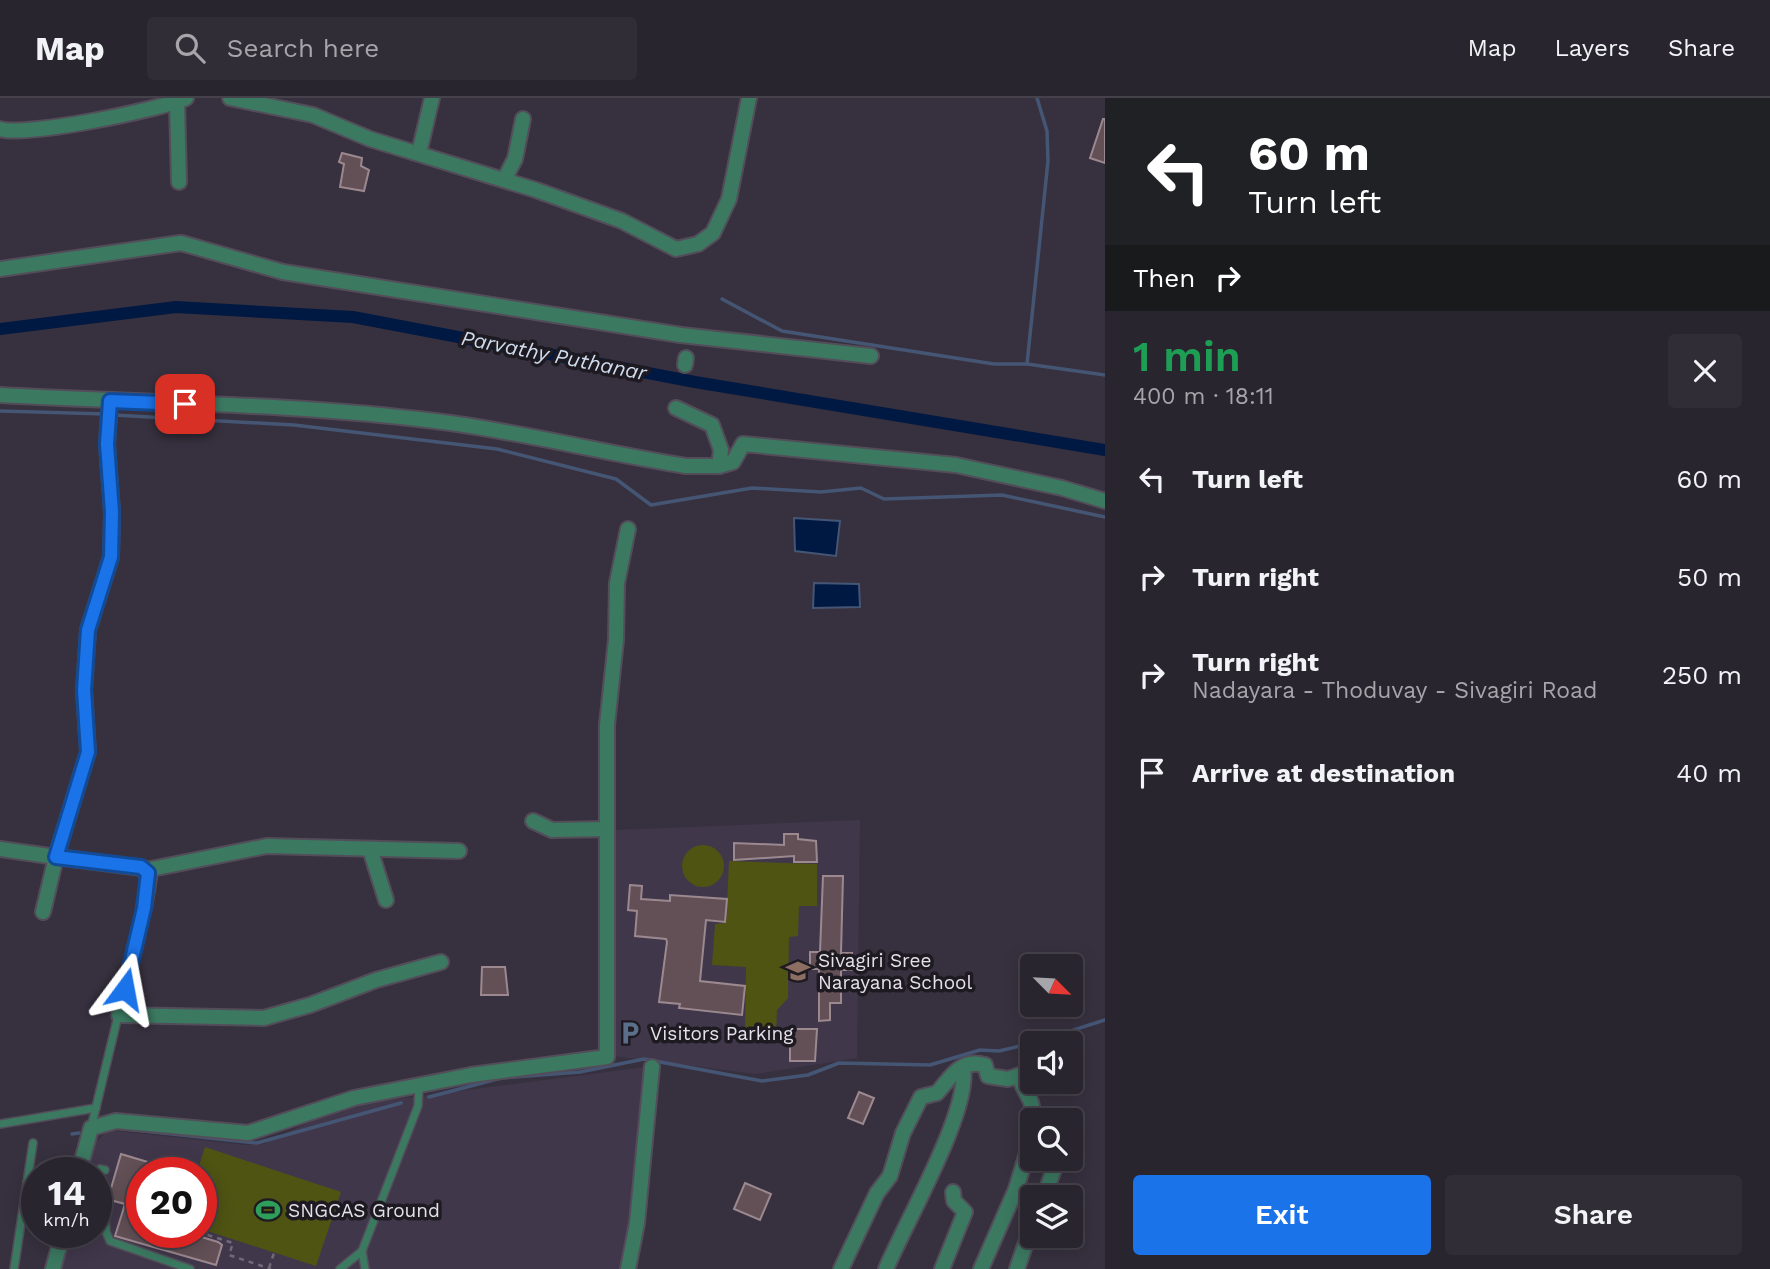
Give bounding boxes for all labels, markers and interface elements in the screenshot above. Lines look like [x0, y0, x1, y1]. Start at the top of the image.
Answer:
search box [147, 17, 637, 80]
text: Map [35, 29, 105, 68]
icon: search [171, 29, 209, 67]
text: Search here [227, 33, 379, 63]
text: Map [1468, 34, 1516, 62]
text: Layers [1554, 34, 1630, 62]
text: Share [1668, 34, 1735, 62]
text: 60 m [1248, 124, 1370, 182]
icon: left [1133, 126, 1224, 217]
text: Turn left [1248, 183, 1381, 221]
icon: right [1209, 259, 1247, 297]
text: Then [1133, 263, 1195, 293]
water label: Parvathy Puthanar [459, 325, 650, 385]
text: 1 min [1133, 332, 1241, 381]
button: close [1668, 334, 1742, 408]
pin [155, 374, 215, 434]
text: 400 m · 18:11 [1133, 383, 1274, 410]
icon: arrive [166, 385, 204, 423]
icon: left [1133, 460, 1171, 498]
text: Turn left [1192, 464, 1303, 494]
text: 60 m [1676, 464, 1742, 494]
icon: right [1133, 558, 1171, 596]
text: Turn right [1192, 562, 1319, 592]
text: 50 m [1677, 562, 1742, 592]
text: Turn right [1192, 647, 1319, 677]
icon: right [1133, 656, 1171, 694]
text: 250 m [1662, 660, 1742, 690]
text: Nadayara - Thoduvay - Sivagiri Road [1192, 677, 1598, 704]
icon: arrive [1133, 754, 1171, 792]
text: Arrive at destination [1192, 758, 1455, 788]
text: 40 m [1676, 758, 1742, 788]
place label: Sivagiri Sree Narayana School [818, 949, 973, 994]
position arrow [88, 952, 162, 1026]
north arrow [1020, 954, 1083, 1017]
map controls [1020, 954, 1083, 1248]
school or university icon: Sivagiri Sree Narayana School [784, 957, 812, 985]
parking icon: Visitors Parking [616, 1019, 644, 1047]
place label: Visitors Parking [650, 1022, 794, 1045]
button: sound [1020, 1031, 1083, 1094]
button: search [1020, 1108, 1083, 1171]
speed limit sign: 20 [126, 1157, 217, 1248]
text: 14 [48, 1172, 85, 1214]
button: Exit [1133, 1175, 1431, 1255]
button: Share [1445, 1175, 1742, 1255]
button: layers [1020, 1185, 1083, 1248]
sports icon: SNGCAS Ground [254, 1196, 282, 1224]
place label: SNGCAS Ground [288, 1199, 440, 1222]
text: km/h [43, 1209, 90, 1230]

